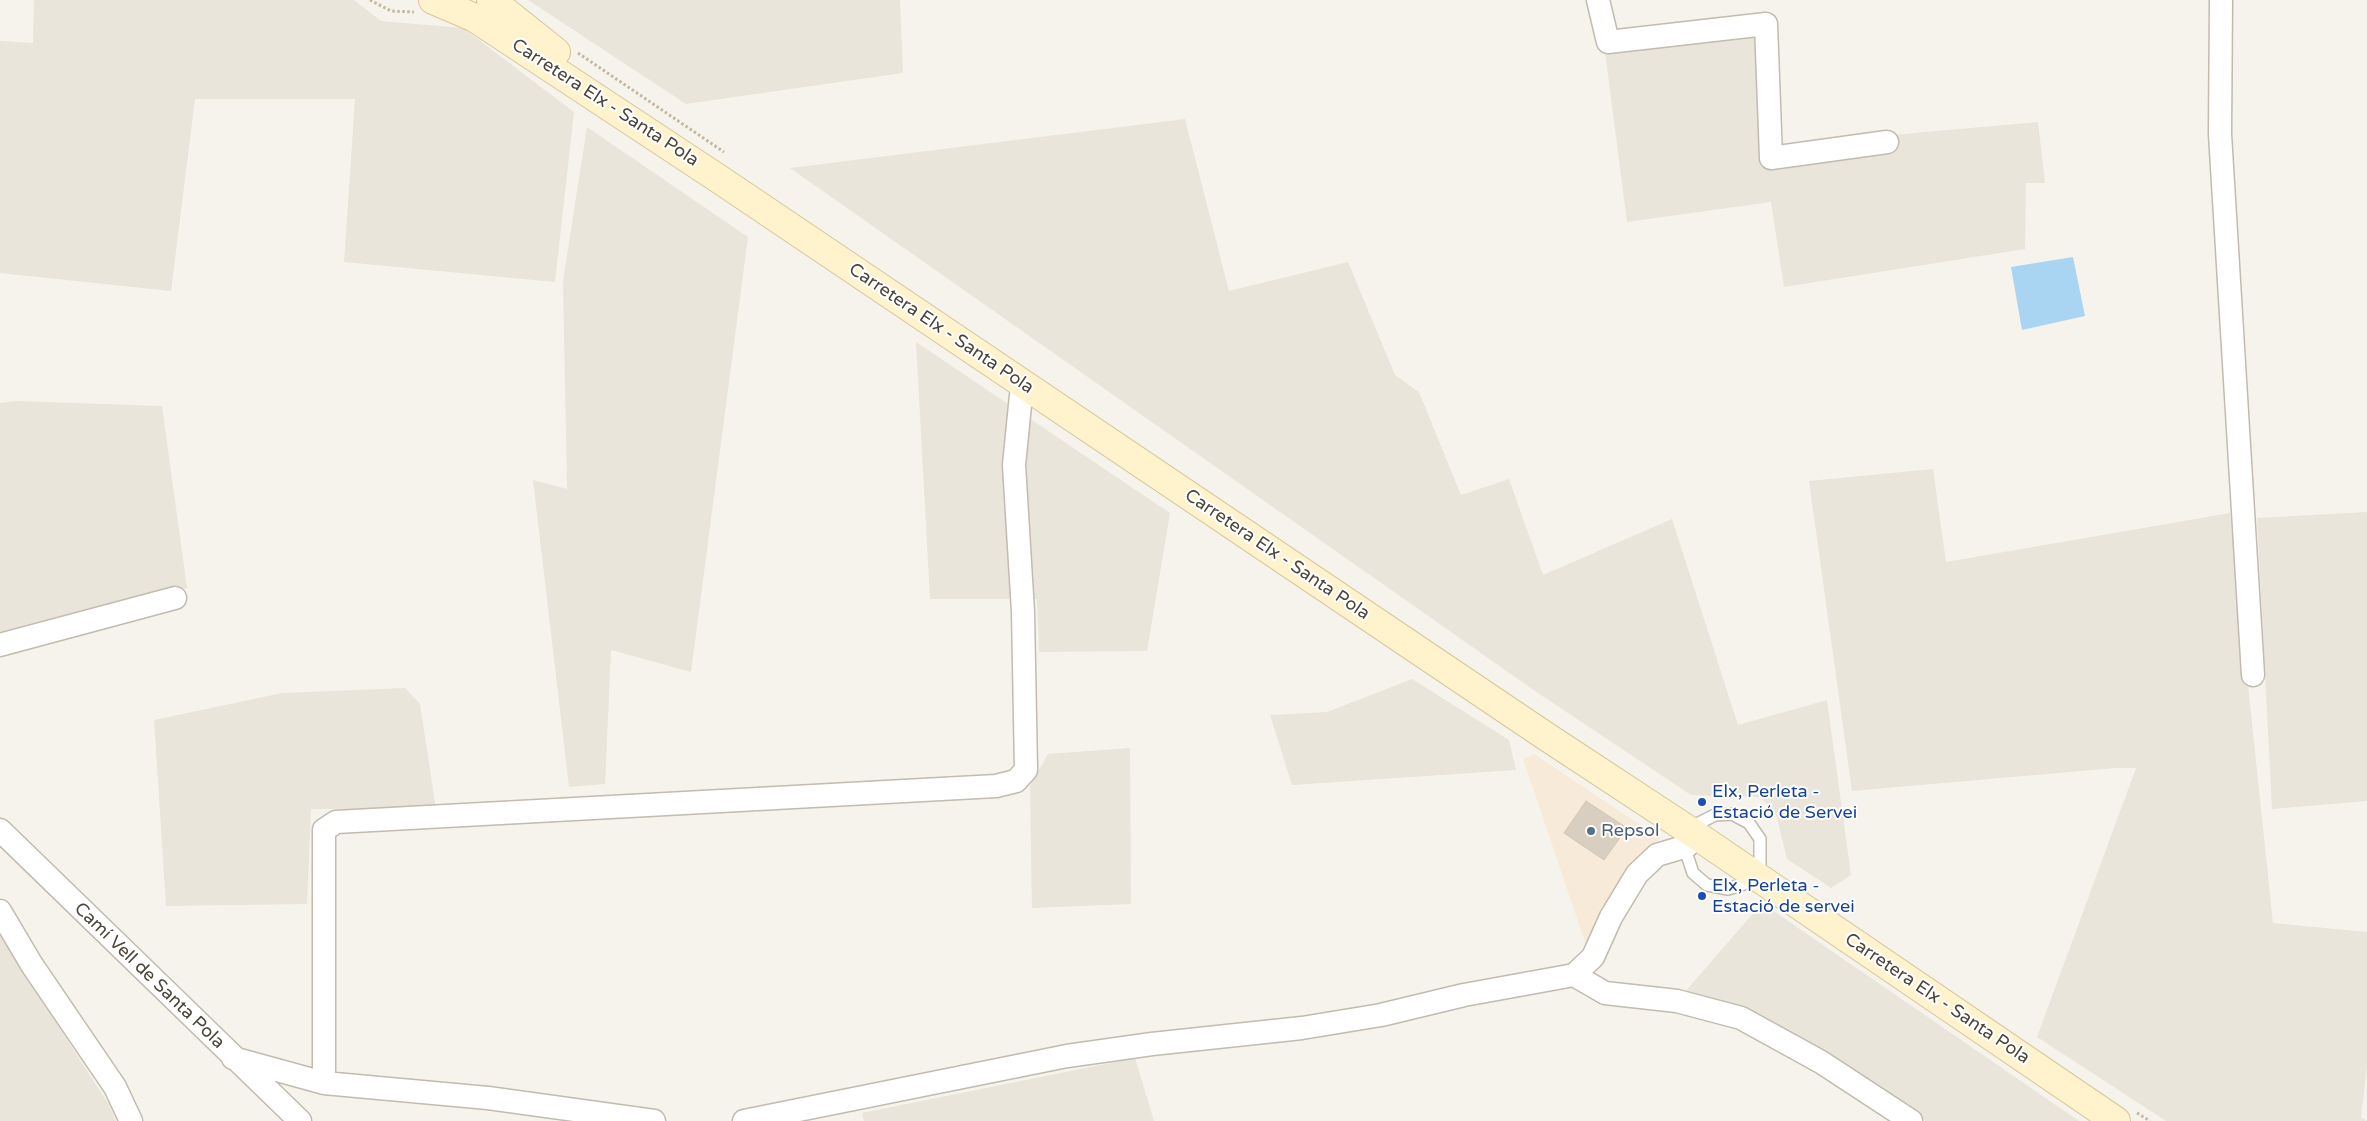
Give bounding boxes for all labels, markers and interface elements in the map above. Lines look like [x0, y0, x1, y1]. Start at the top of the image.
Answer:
street label: Carretera Elx - Santa Pola [508, 34, 702, 172]
street label: Carretera Elx - Santa Pola [844, 259, 1038, 399]
street label: Carretera Elx - Santa Pola [1180, 485, 1374, 625]
place label: Elx, Perleta - Estació de Servei [1712, 781, 1857, 824]
marker: Elx, Perleta - Estació de Servei [1696, 796, 1708, 808]
place label: Repsol [1601, 820, 1659, 842]
marker: Repsol [1585, 825, 1597, 837]
place label: Elx, Perleta - Estació de servei [1712, 875, 1855, 918]
marker: Elx, Perleta - Estació de servei [1696, 890, 1708, 902]
street label: Camí Vell de Santa Pola [69, 898, 229, 1054]
street label: Carretera Elx - Santa Pola [1840, 929, 2034, 1069]

